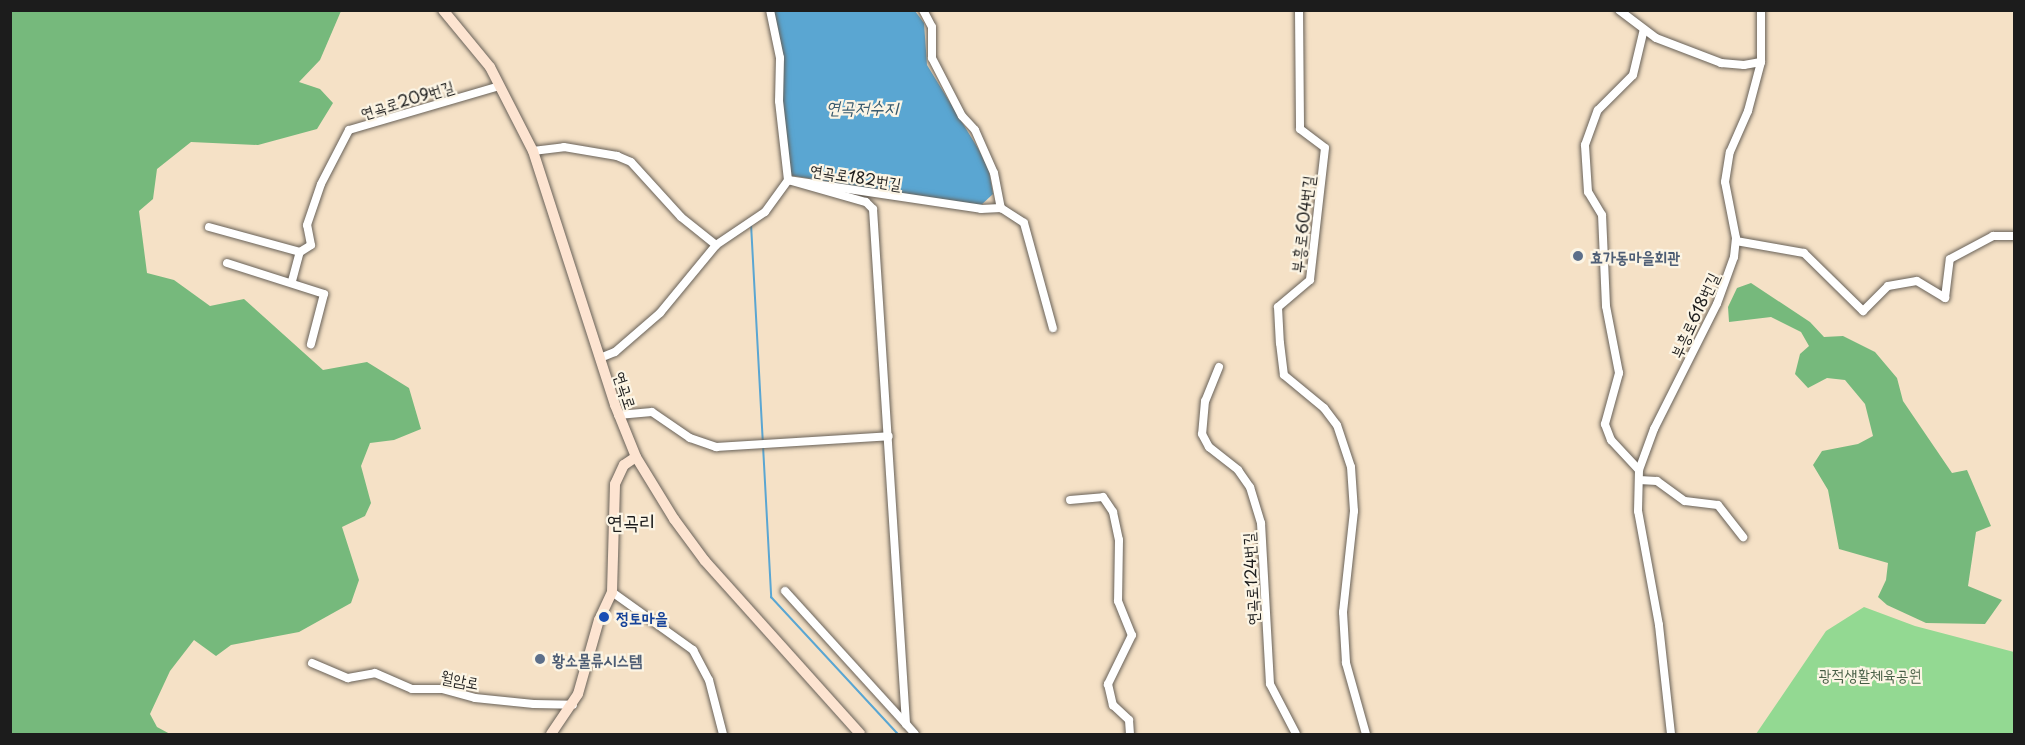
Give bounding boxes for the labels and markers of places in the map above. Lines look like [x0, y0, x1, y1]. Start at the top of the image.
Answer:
place label: 효가동마을회관 [1590, 246, 1680, 266]
marker: 효가동마을회관 [1571, 249, 1585, 263]
place label: 정토마을 [616, 607, 668, 627]
marker: 정토마을 [597, 610, 611, 624]
place label: 황소물류시스템 [552, 649, 642, 669]
marker: 황소물류시스템 [533, 652, 547, 666]

